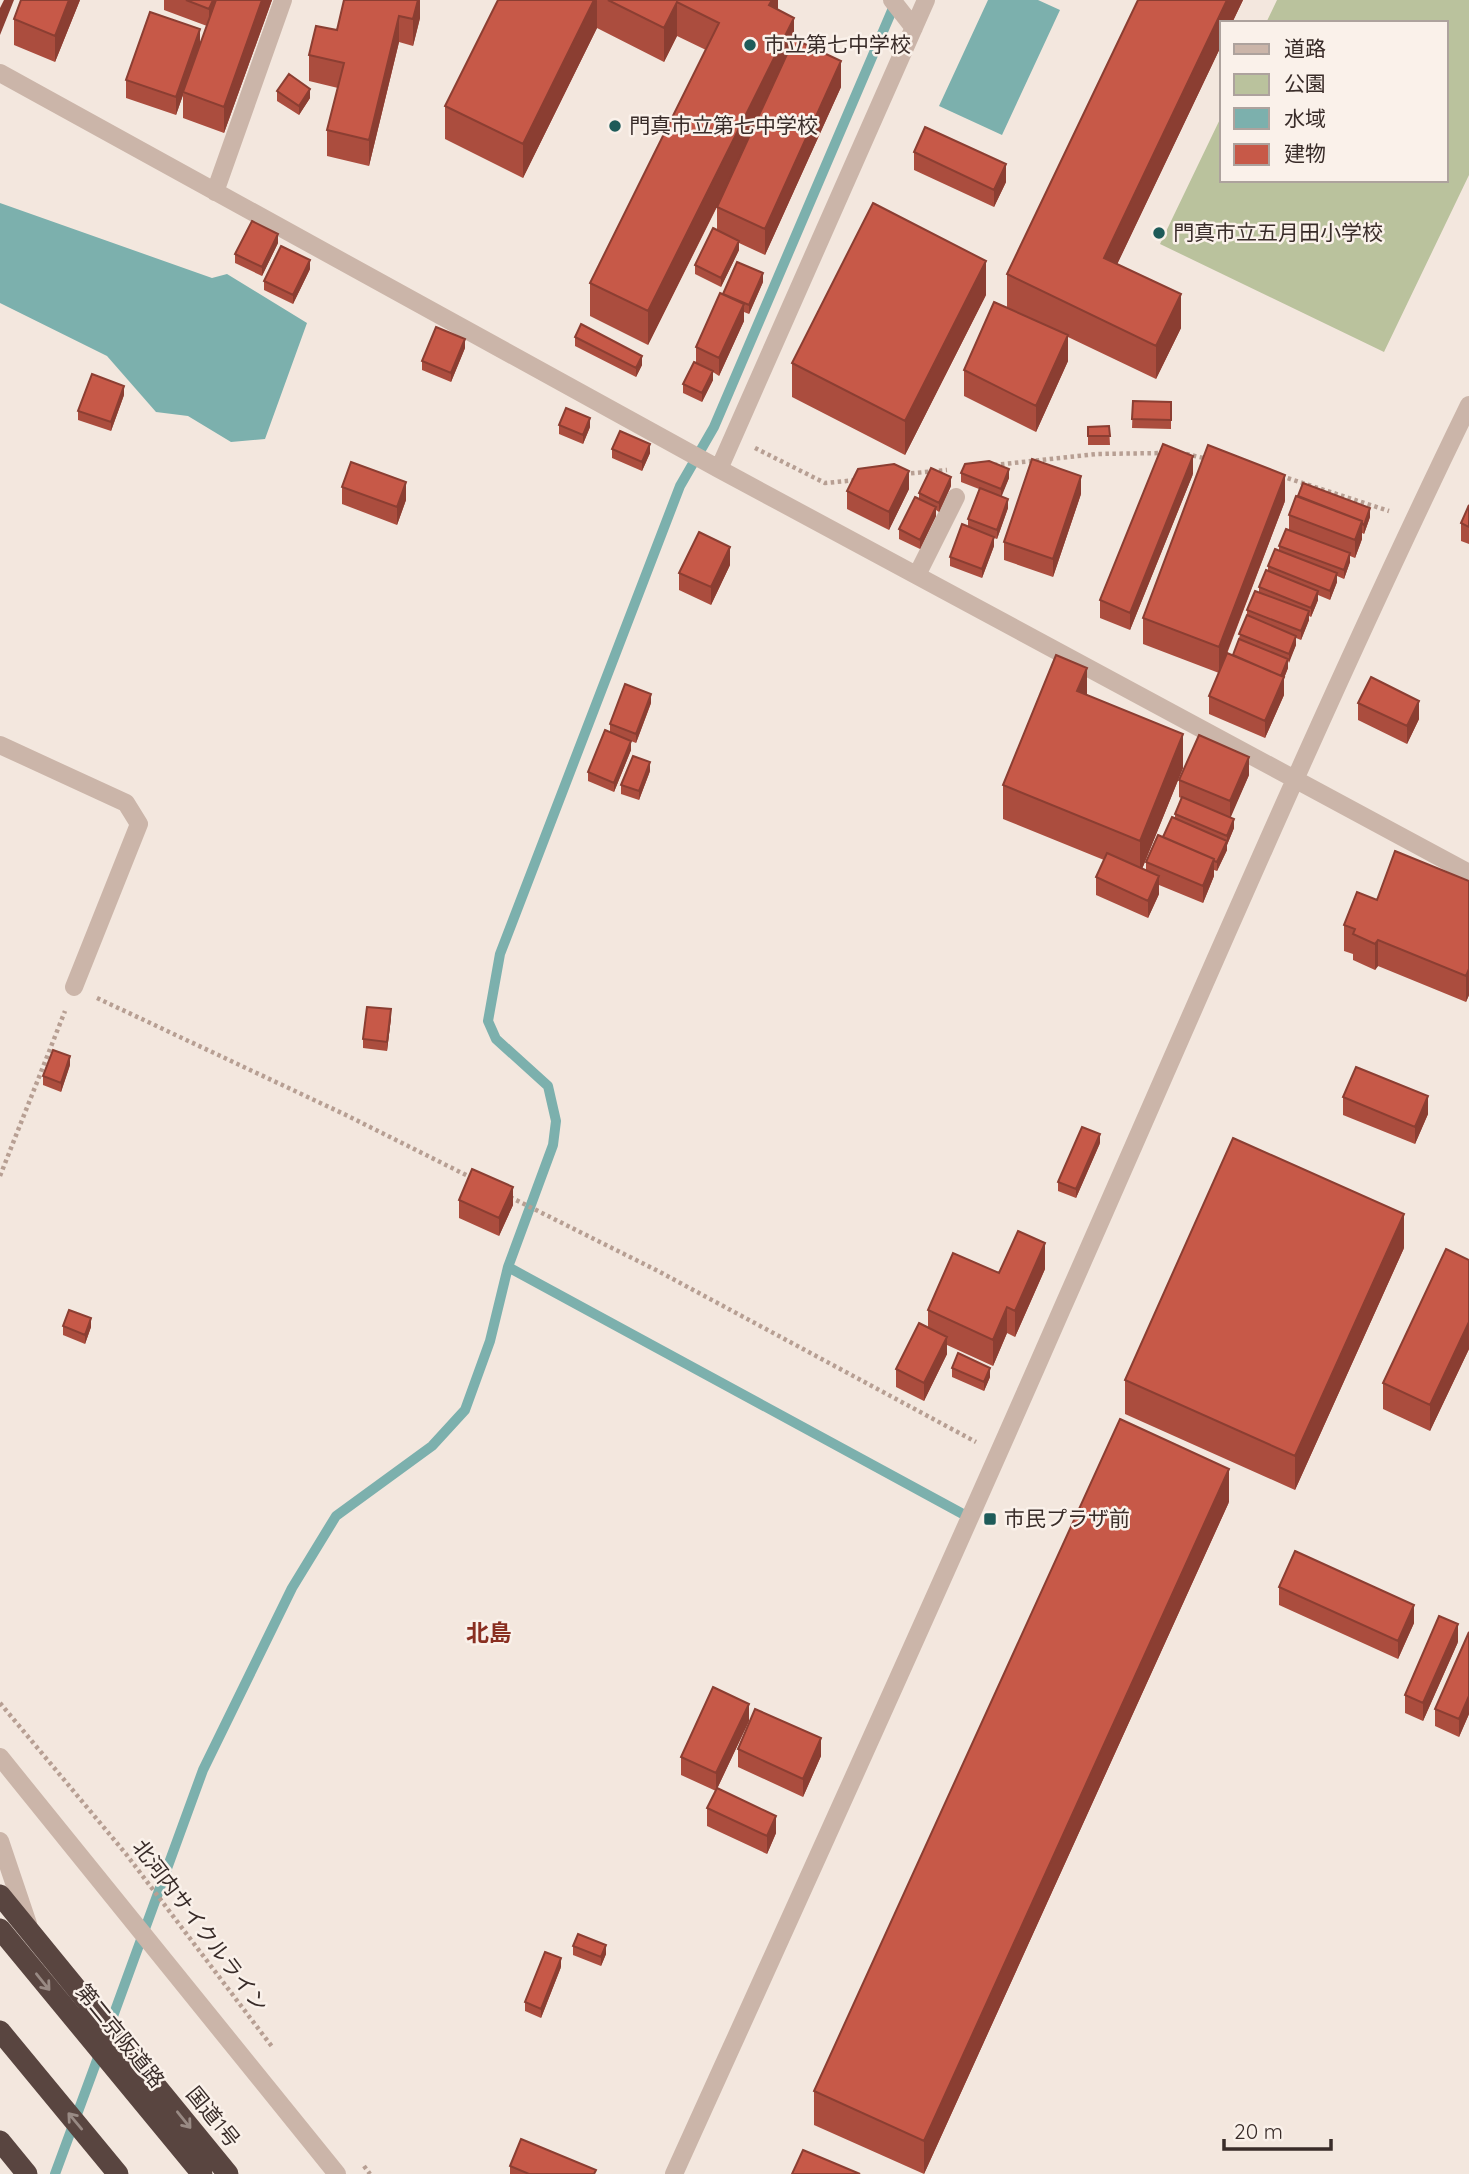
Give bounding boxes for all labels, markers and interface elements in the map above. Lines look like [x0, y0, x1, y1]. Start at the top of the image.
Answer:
legend [1220, 21, 1448, 182]
place label: 市立第七中学校 [764, 31, 911, 57]
text: 道路 [1284, 35, 1326, 61]
marker: 市立第七中学校 [742, 37, 758, 53]
text: 公園 [1284, 70, 1326, 96]
text: 水域 [1284, 105, 1326, 131]
place label: 門真市立第七中学校 [629, 112, 818, 138]
marker: 門真市立第七中学校 [607, 118, 623, 134]
text: 建物 [1284, 140, 1326, 166]
place label: 門真市立五月田小学校 [1173, 219, 1383, 245]
marker: 門真市立五月田小学校 [1151, 225, 1167, 241]
place label: 市民プラザ前 [1004, 1505, 1130, 1531]
marker: 市民プラザ前 [982, 1511, 998, 1527]
district label: 北島 [466, 1618, 512, 1647]
street label: 北河内サイクルライン [128, 1834, 274, 2017]
one-way arrow [36, 1972, 51, 1990]
street label: 第二京阪道路 [71, 1978, 171, 2093]
street label: 国道1号 [181, 2081, 246, 2152]
scale bar [1224, 2108, 1331, 2152]
one-way arrow [176, 2110, 191, 2128]
one-way arrow [67, 2113, 83, 2131]
text: 20 m [1234, 2118, 1283, 2144]

